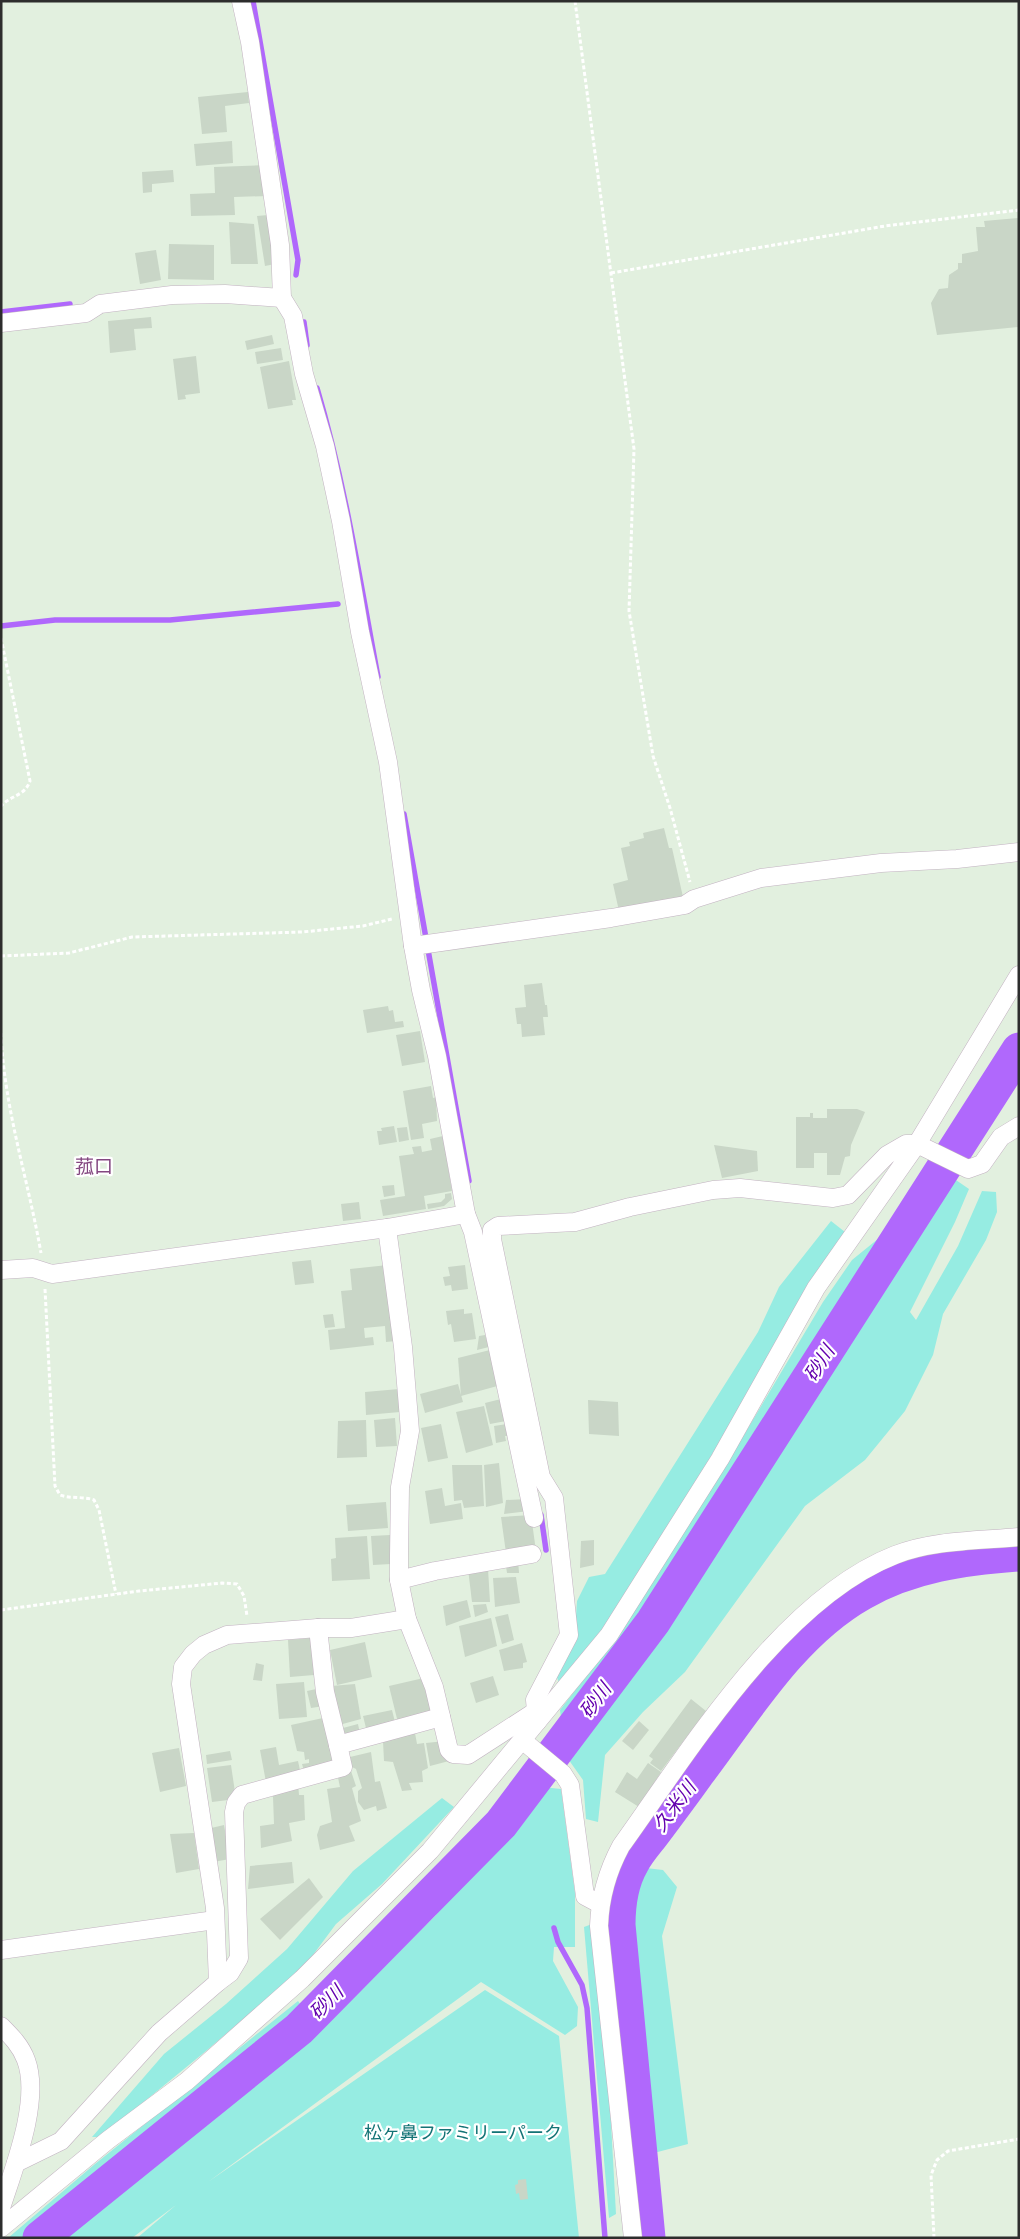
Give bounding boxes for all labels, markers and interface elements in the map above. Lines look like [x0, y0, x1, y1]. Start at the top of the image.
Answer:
district label: 菰口 [75, 1156, 113, 1179]
water label: 砂川 [800, 1340, 841, 1386]
water label: 砂川 [576, 1677, 618, 1723]
water label: 久米川 [649, 1776, 703, 1837]
water label: 砂川 [305, 1980, 350, 2025]
park label: 松ヶ鼻ファミリーパーク [364, 2123, 562, 2144]

